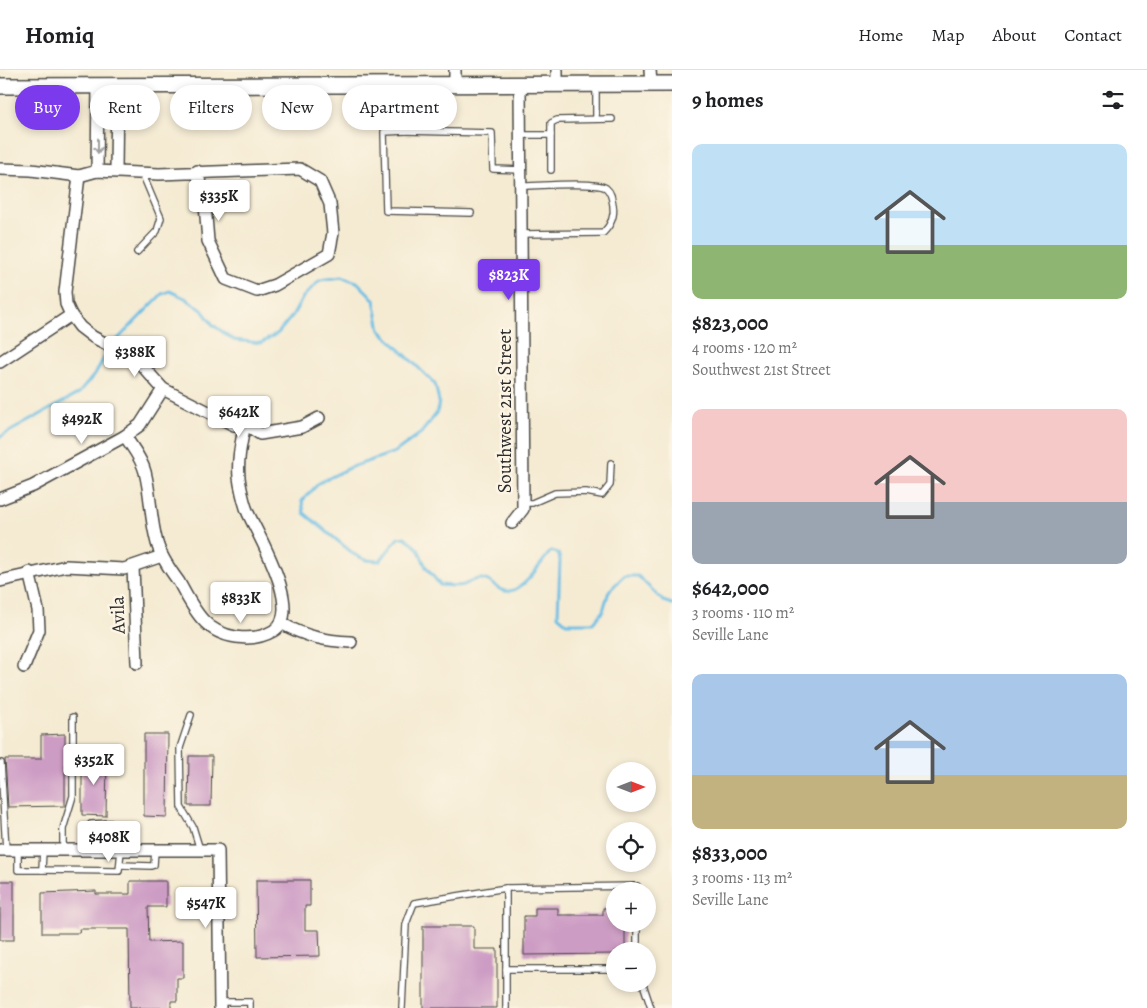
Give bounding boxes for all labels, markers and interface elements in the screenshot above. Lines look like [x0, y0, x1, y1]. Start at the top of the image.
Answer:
text: Homiq [25, 19, 94, 51]
text: Home [858, 23, 903, 47]
text: Map [931, 23, 964, 47]
text: About [992, 23, 1036, 47]
text: Contact [1064, 23, 1122, 47]
chip: Buy [15, 85, 80, 130]
chip: Rent [90, 85, 160, 130]
chip: Filters [170, 85, 252, 130]
chip: New [262, 85, 332, 130]
chip: Apartment [342, 85, 457, 130]
text: 9 homes [692, 86, 763, 114]
icon: filters [1099, 86, 1127, 114]
one-way arrow [93, 138, 103, 154]
icon: home [865, 177, 955, 267]
pin: $335K [184, 180, 254, 222]
text: $335K [200, 185, 238, 207]
pin: $823K [474, 258, 544, 301]
text: $823K [489, 264, 529, 286]
text: $823,000 [692, 309, 768, 337]
street label: Southwest 21st Street [492, 329, 518, 493]
pin: $388K [100, 336, 170, 378]
text: 4 rooms · 120 m² [692, 337, 797, 359]
text: $388K [115, 341, 155, 363]
text: Southwest 21st Street [692, 359, 831, 381]
pin: $642K [204, 396, 274, 438]
text: $642K [219, 401, 259, 423]
pin: $492K [47, 402, 117, 445]
text: $492K [62, 408, 102, 430]
icon: home [865, 442, 955, 532]
text: $642,000 [692, 574, 769, 602]
pin: $833K [206, 582, 276, 624]
text: $833K [221, 587, 261, 609]
street label: Avila [104, 595, 132, 635]
text: 3 rooms · 110 m² [692, 602, 794, 624]
text: Seville Lane [692, 624, 769, 646]
icon: home [865, 707, 955, 797]
pin: $352K [59, 744, 129, 786]
text: $352K [74, 749, 114, 771]
north arrow [606, 762, 656, 812]
map controls [606, 762, 656, 992]
pin: $408K [74, 820, 144, 863]
button: locate [606, 822, 656, 872]
text: $408K [88, 826, 130, 848]
text: $833,000 [692, 839, 767, 867]
text: 3 rooms · 113 m² [692, 867, 792, 889]
button: + [606, 882, 656, 932]
pin: $547K [171, 886, 241, 929]
text: Seville Lane [692, 889, 769, 911]
text: $547K [186, 892, 226, 914]
button: − [606, 942, 656, 992]

